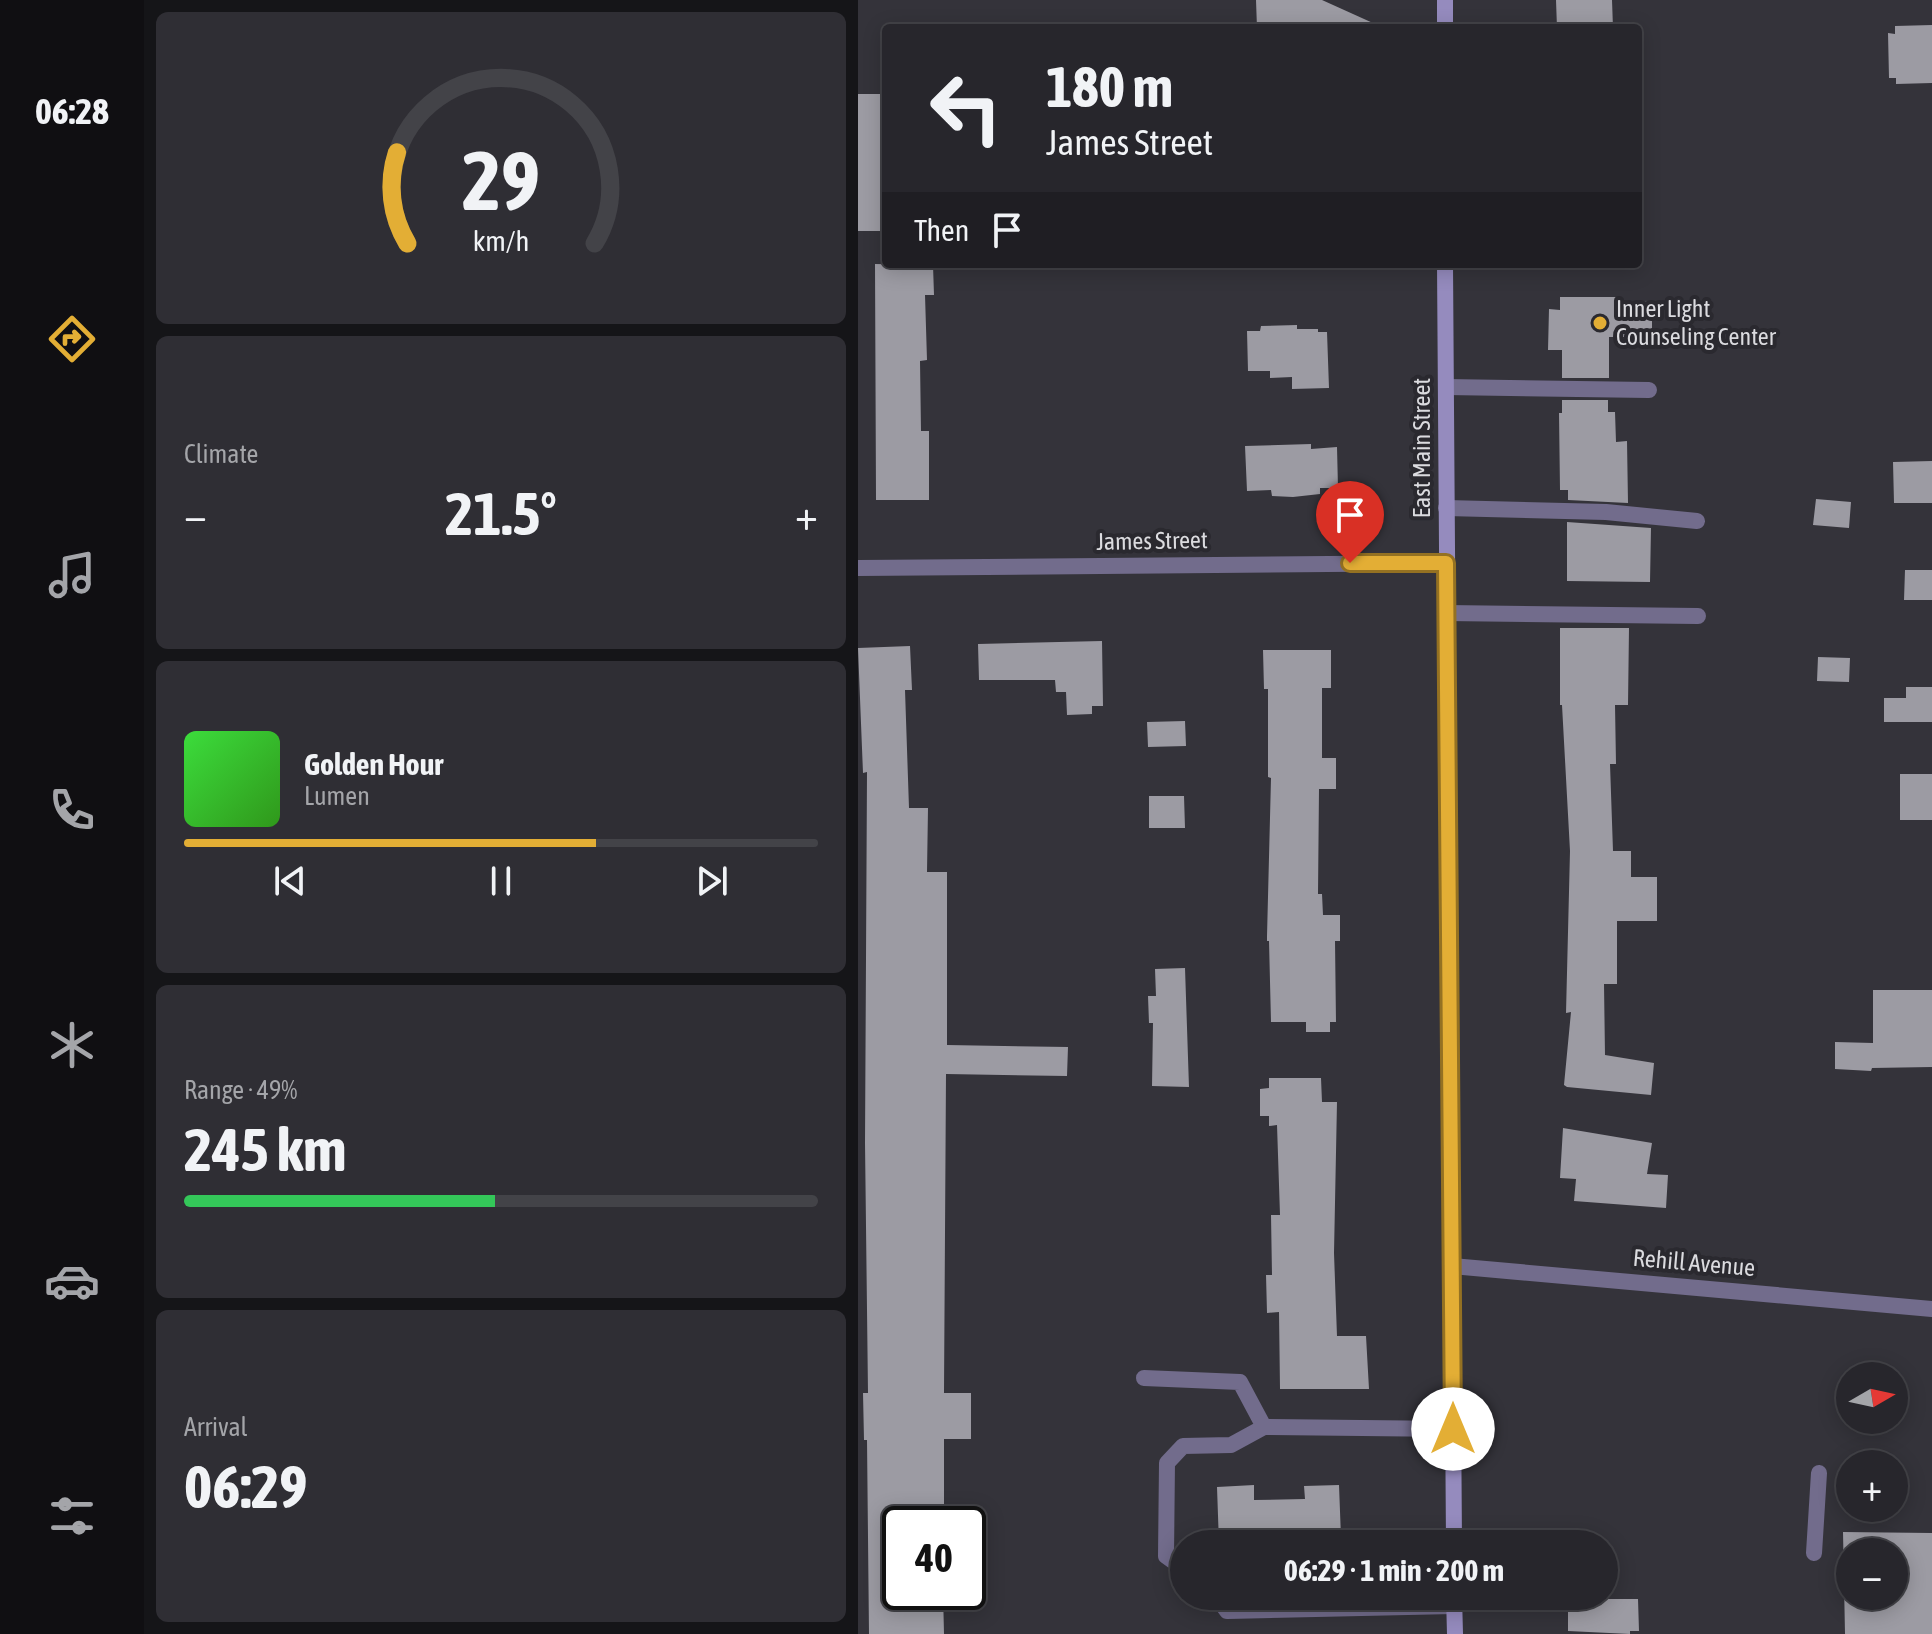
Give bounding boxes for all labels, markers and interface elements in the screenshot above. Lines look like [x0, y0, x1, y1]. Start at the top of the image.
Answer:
text: 180 m [1046, 55, 1173, 119]
icon: left [914, 56, 1018, 160]
text: 06:28 [35, 90, 109, 132]
text: James Street [1046, 121, 1213, 163]
text: 29 [462, 132, 540, 228]
icon: arrive [985, 208, 1029, 252]
text: Then [914, 213, 969, 247]
text: km/h [473, 224, 529, 257]
place label: Inner Light Counseling Center [1616, 295, 1777, 350]
icon: directions [44, 311, 100, 367]
marker: Inner Light Counseling Center [1591, 314, 1609, 332]
street label: East Main Street [1408, 378, 1435, 518]
text: Climate [184, 439, 258, 469]
text: 21.5° [445, 479, 557, 548]
pin [1316, 481, 1384, 563]
text: − [184, 489, 207, 539]
text: + [795, 489, 818, 539]
icon: arrive [1328, 493, 1372, 537]
street label: James Street [1096, 526, 1208, 555]
icon: music [44, 547, 100, 603]
text: Golden Hour [304, 747, 443, 781]
text: Lumen [304, 781, 370, 811]
icon: phone [44, 782, 100, 838]
icon: previous [268, 859, 312, 903]
icon: pause [479, 859, 523, 903]
icon: next [690, 859, 734, 903]
icon: climate [44, 1017, 100, 1073]
text: Range · 49% [184, 1075, 297, 1105]
text: 245 km [184, 1115, 346, 1184]
street label: Rehill Avenue [1632, 1244, 1756, 1281]
icon: car [44, 1253, 100, 1309]
north arrow [1836, 1362, 1908, 1434]
map controls [1836, 1362, 1908, 1610]
position arrow [1411, 1387, 1495, 1471]
text: Arrival [184, 1412, 248, 1442]
button: + [1836, 1450, 1908, 1522]
text: 06:29 [184, 1452, 307, 1521]
icon: filters [44, 1488, 100, 1544]
speed limit sign: 40 [882, 1506, 986, 1610]
button: − [1836, 1538, 1908, 1610]
text: 06:29 · 1 min · 200 m [1284, 1553, 1504, 1587]

